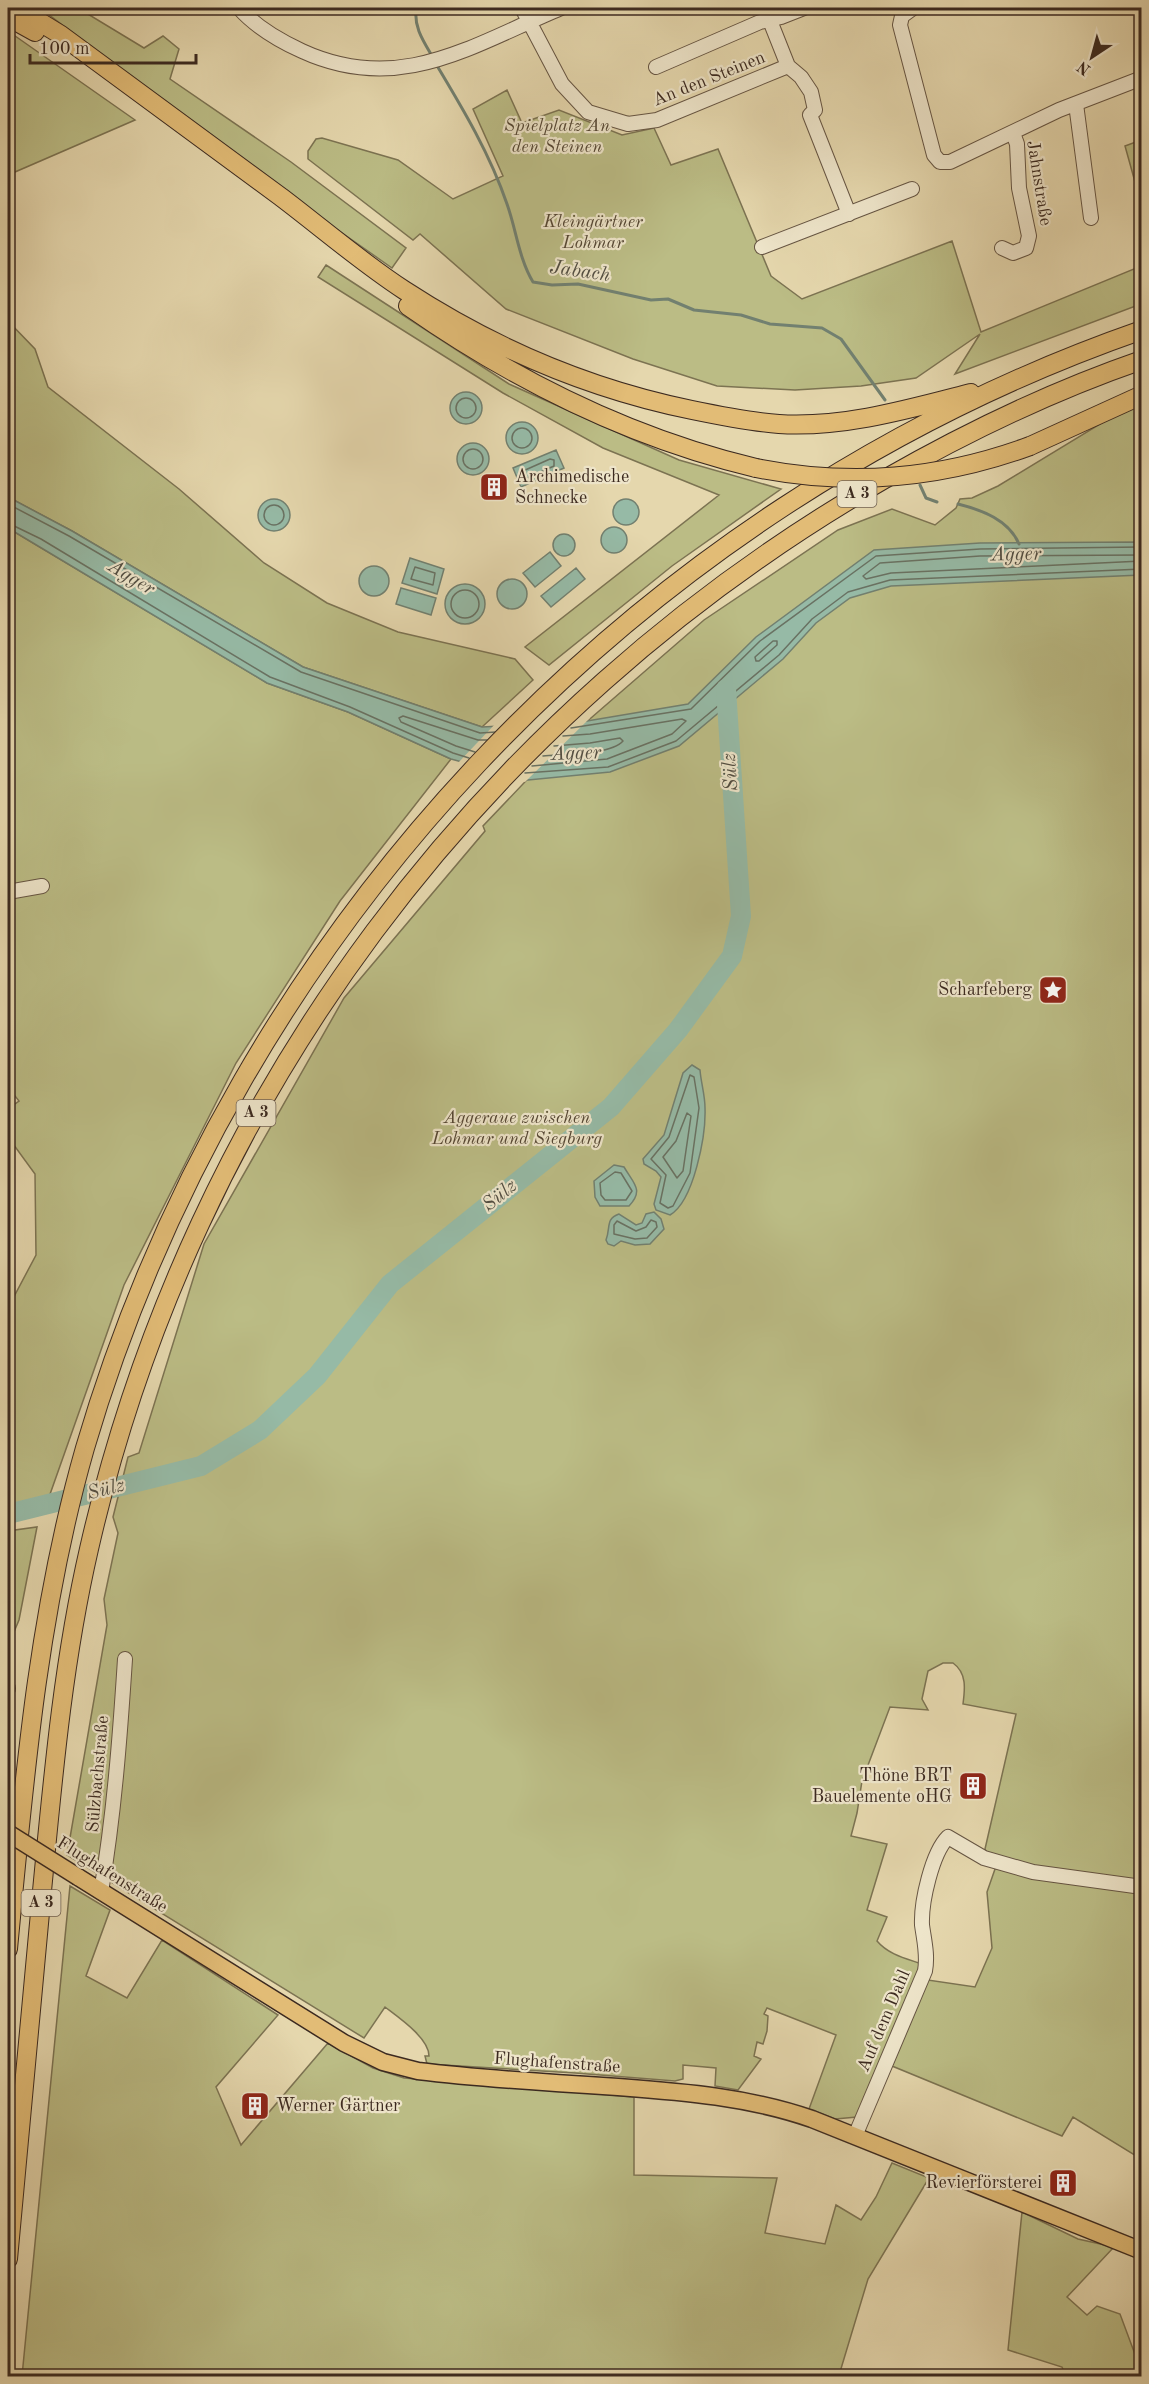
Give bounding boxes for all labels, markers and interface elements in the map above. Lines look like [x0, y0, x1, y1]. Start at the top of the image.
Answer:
scale bar [30, 27, 196, 65]
north arrow [1062, 27, 1122, 87]
text: 100 m [39, 40, 90, 58]
street label: An den Steinen [650, 48, 768, 110]
text: N [1074, 57, 1094, 78]
park label: Spielplatz An den Steinen [504, 117, 610, 156]
street label: Jahnstraße [1023, 139, 1055, 227]
park label: Kleingärtner Lohmar [542, 213, 644, 252]
water label: Jabach [549, 258, 611, 286]
place label: Archimedische Schnecke [515, 468, 629, 507]
building icon: Archimedische Schnecke [478, 471, 510, 503]
road number: A 3 [838, 481, 876, 507]
water label: Agger [990, 545, 1042, 565]
water label: Agger [103, 556, 158, 600]
water label: Agger [549, 743, 602, 765]
water label: Sülz [720, 752, 742, 792]
place icon: Scharfeberg [1037, 974, 1069, 1006]
place label: Scharfeberg [938, 981, 1032, 999]
road number: A 3 [236, 1100, 276, 1126]
park label: Aggeraue zwischen Lohmar und Siegburg [431, 1109, 603, 1148]
water label: Sülz [479, 1176, 521, 1216]
water label: Sülz [85, 1476, 127, 1504]
street label: Sülzbachstraße [84, 1715, 112, 1833]
place label: Thöne BRT Bauelemente oHG [812, 1767, 952, 1806]
building icon: Thöne BRT Bauelemente oHG [957, 1770, 989, 1802]
street label: Flughafenstraße [53, 1834, 171, 1916]
road number: A 3 [22, 1890, 60, 1916]
street label: Auf dem Dahl [854, 1967, 914, 2075]
street label: Flughafenstraße [493, 2050, 621, 2076]
building icon: Werner Gärtner [239, 2090, 271, 2122]
place label: Werner Gärtner [276, 2097, 401, 2115]
building icon: Revierförsterei [1047, 2167, 1079, 2199]
place label: Revierförsterei [926, 2174, 1042, 2192]

